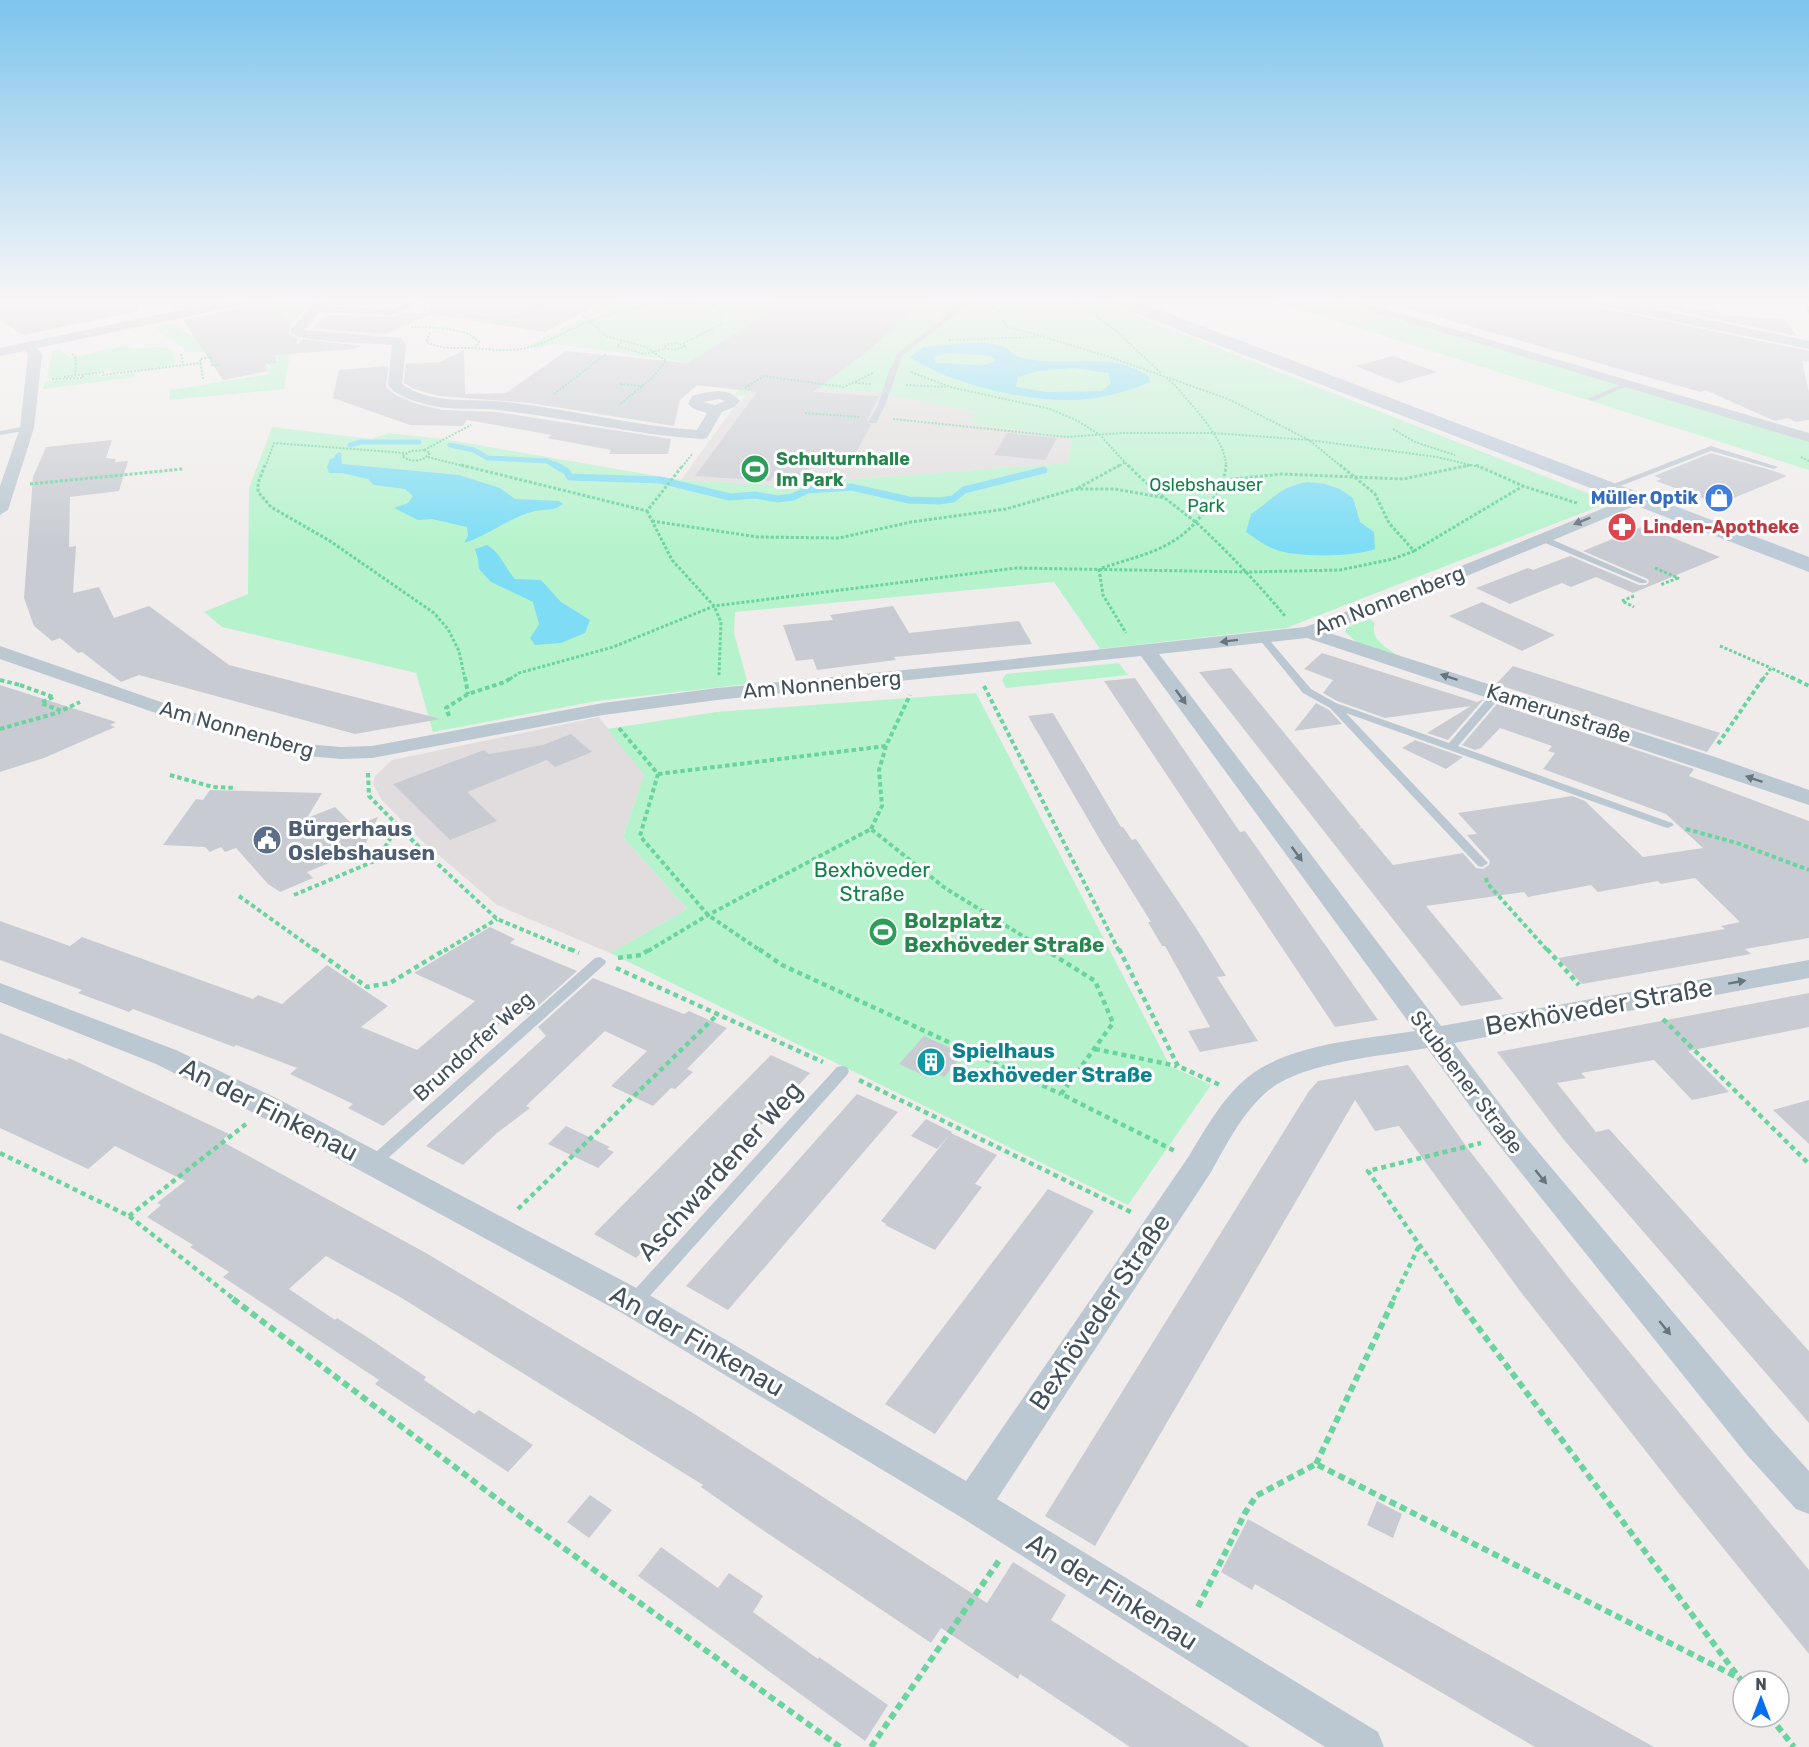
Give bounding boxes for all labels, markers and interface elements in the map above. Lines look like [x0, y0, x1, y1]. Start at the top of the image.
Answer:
place label: Schulturnhalle Im Park [776, 448, 910, 491]
sports icon: Schulturnhalle Im Park [739, 453, 771, 485]
park label: Oslebshauser Park [1149, 474, 1263, 517]
shop icon: Müller Optik [1703, 482, 1735, 514]
place label: Müller Optik [1591, 487, 1698, 509]
pharmacy icon: Linden-Apotheke [1606, 511, 1638, 543]
place label: Linden-Apotheke [1643, 516, 1799, 538]
one-way arrow [1573, 517, 1591, 526]
street label: Am Nonnenberg [1310, 560, 1468, 640]
one-way arrow [1219, 636, 1238, 646]
street label: Am Nonnenberg [742, 665, 902, 703]
one-way arrow [1440, 672, 1458, 682]
street label: Kamerunstraße [1484, 678, 1634, 748]
one-way arrow [1175, 689, 1187, 705]
street label: Am Nonnenberg [157, 695, 317, 763]
one-way arrow [1745, 773, 1763, 783]
place label: Bürgerhaus Oslebshausen [288, 816, 435, 865]
public building icon: Bürgerhaus Oslebshausen [251, 824, 283, 856]
one-way arrow [1291, 846, 1303, 862]
park label: Bexhöveder Straße [814, 857, 930, 906]
place label: Bolzplatz Bexhöveder Straße [904, 908, 1105, 957]
sports icon: Bolzplatz Bexhöveder Straße [867, 916, 899, 948]
street label: Bexhöveder Straße [1483, 972, 1715, 1042]
one-way arrow [1728, 977, 1747, 986]
street label: Brundorfer Weg [408, 986, 538, 1106]
street label: Stubbener Straße [1405, 1006, 1529, 1158]
place label: Spielhaus Bexhöveder Straße [952, 1038, 1153, 1087]
building icon: Spielhaus Bexhöveder Straße [915, 1046, 947, 1078]
street label: An der Finkenau [175, 1052, 363, 1168]
street label: Aschwardener Weg [631, 1075, 809, 1267]
one-way arrow [1535, 1169, 1548, 1185]
street label: Bexhöveder Straße [1023, 1208, 1177, 1416]
street label: An der Finkenau [605, 1279, 789, 1403]
one-way arrow [1658, 1320, 1671, 1335]
street label: An der Finkenau [1021, 1527, 1203, 1657]
north arrow [1731, 1669, 1791, 1729]
text: N [1755, 1675, 1767, 1694]

